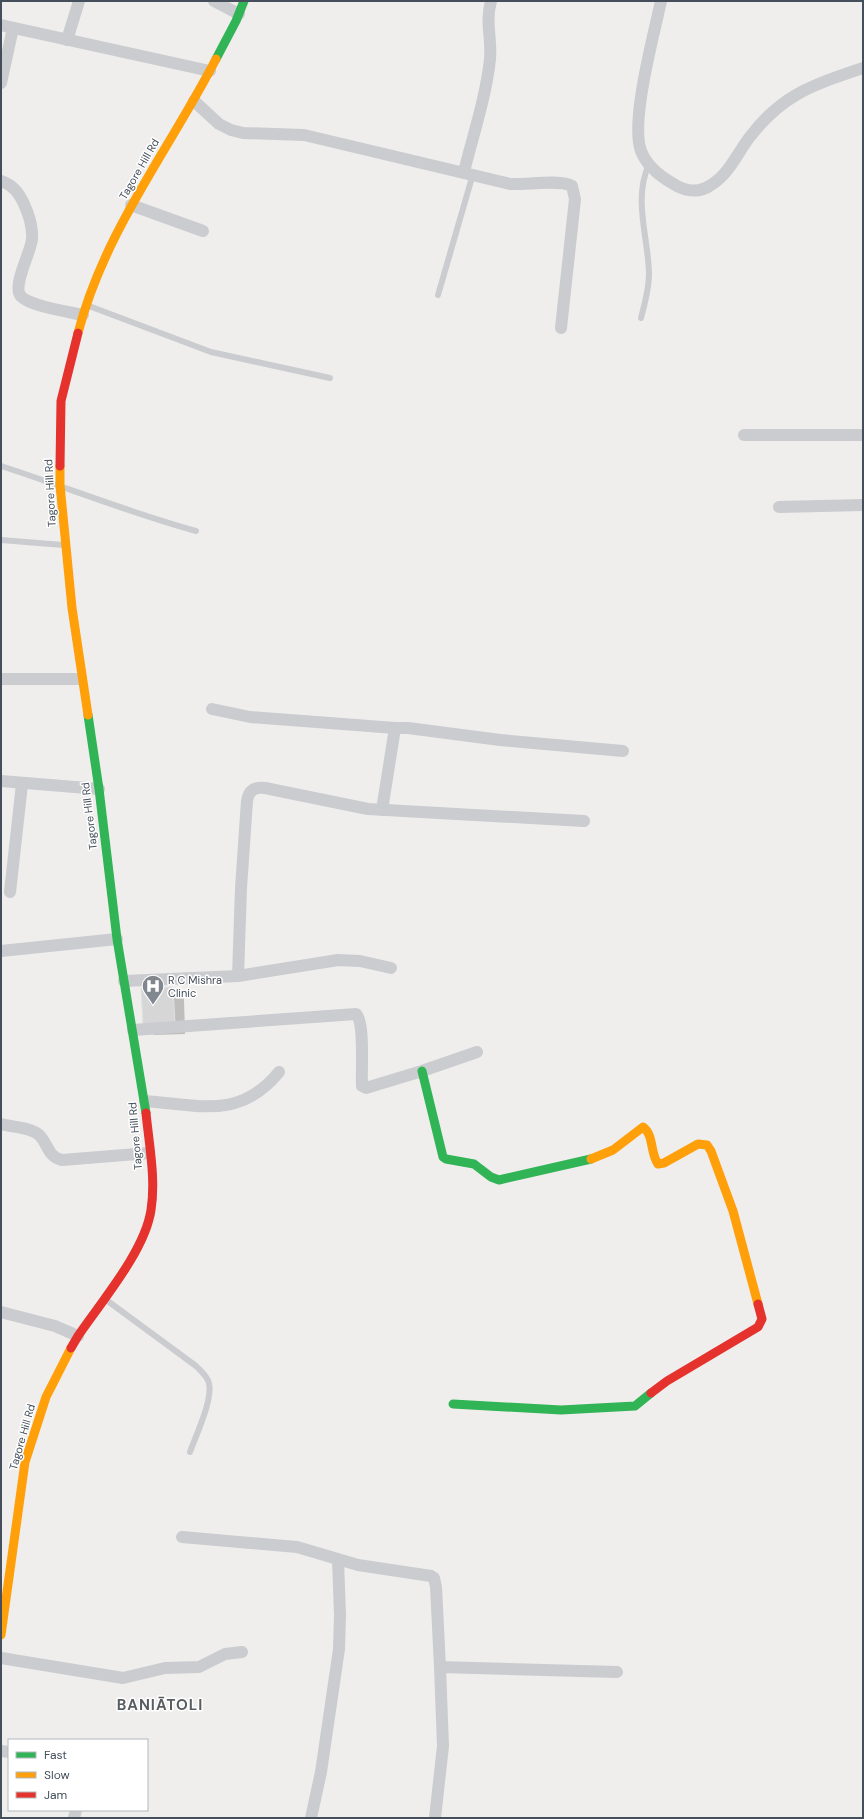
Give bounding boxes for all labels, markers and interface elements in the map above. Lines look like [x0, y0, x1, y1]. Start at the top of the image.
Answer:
street label: Tagore Hill Rd [116, 136, 162, 202]
street label: Tagore Hill Rd [41, 459, 59, 527]
street label: Tagore Hill Rd [78, 781, 100, 851]
hospital icon: R C Mishra Clinic [140, 973, 166, 1006]
place label: R C Mishra Clinic [168, 973, 222, 1000]
street label: Tagore Hill Rd [125, 1101, 145, 1170]
street label: Tagore Hill Rd [6, 1402, 38, 1472]
district label: BANIĀTOLI [117, 1695, 203, 1715]
legend [8, 1739, 148, 1811]
text: Fast [44, 1747, 67, 1763]
text: Slow [44, 1767, 70, 1783]
text: Jam [44, 1787, 67, 1803]

